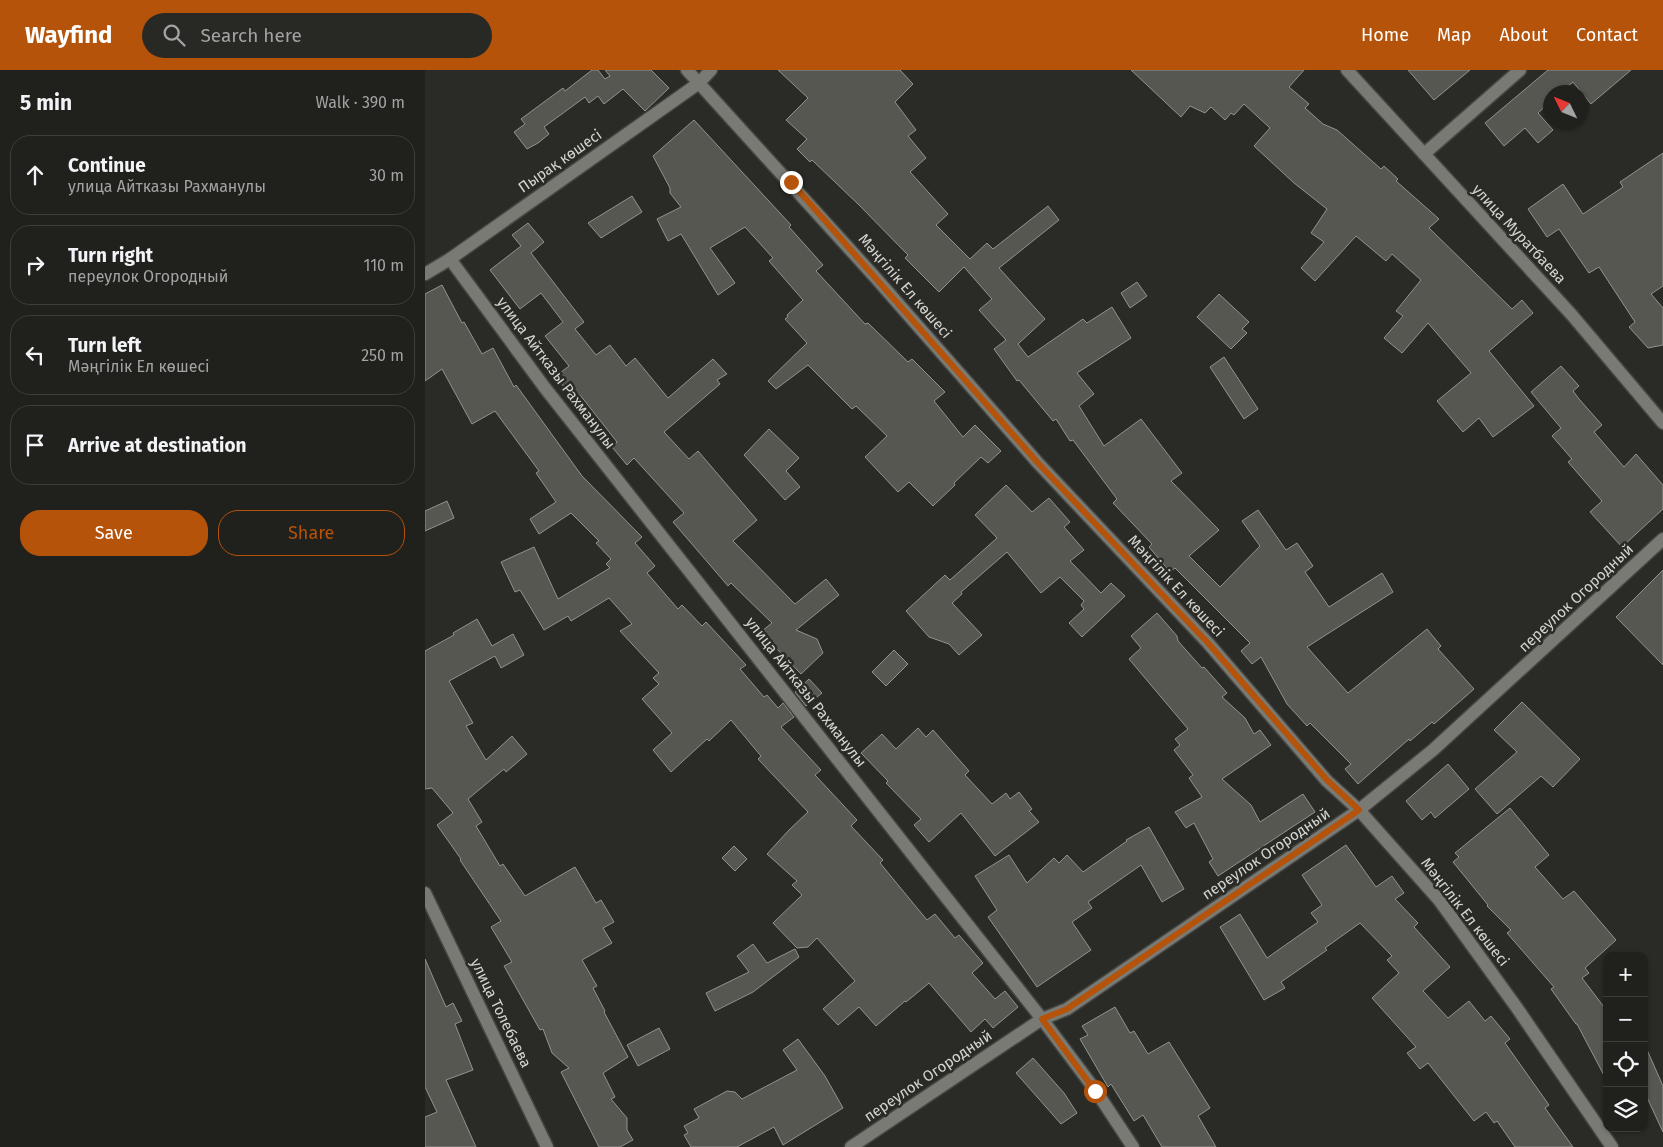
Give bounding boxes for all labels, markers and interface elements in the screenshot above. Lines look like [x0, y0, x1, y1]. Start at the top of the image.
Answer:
search box [142, 13, 492, 58]
text: Wayfind [25, 21, 112, 49]
icon: search [160, 21, 188, 49]
text: Search here [200, 24, 302, 47]
text: Home [1361, 24, 1409, 46]
text: Map [1437, 24, 1471, 46]
text: About [1499, 24, 1548, 46]
text: Contact [1576, 24, 1638, 46]
north arrow [1543, 85, 1588, 130]
text: 5 min [20, 90, 72, 116]
text: Walk · 390 m [315, 93, 405, 112]
street label: Пырақ көшесі [515, 126, 605, 196]
text: Continue [68, 154, 146, 177]
icon: ahead [21, 161, 49, 189]
text: 30 m [369, 166, 404, 185]
route end [780, 171, 803, 194]
text: улица Айтказы Рахманулы [68, 177, 266, 196]
street label: улица Муратбаева [1468, 181, 1570, 287]
street label: Мәңгілік Ел көшесі [855, 230, 955, 342]
text: Turn right [68, 244, 153, 267]
icon: right [21, 251, 49, 279]
text: 110 m [363, 256, 404, 275]
text: переулок Огородный [68, 267, 228, 286]
street label: улица Айтказы Рахманулы [493, 293, 619, 453]
text: Turn left [68, 334, 142, 357]
icon: left [21, 341, 49, 369]
text: 250 m [361, 346, 404, 365]
text: Мәңгілік Ел көшесі [68, 357, 210, 376]
icon: arrive [21, 431, 49, 459]
text: Arrive at destination [68, 434, 247, 457]
button: Save [20, 510, 208, 556]
button: Share [218, 510, 405, 556]
street label: Мәңгілік Ел көшесі [1124, 531, 1228, 641]
street label: переулок Огородный [1515, 540, 1637, 656]
street label: улица Айтказы Рахманулы [742, 613, 870, 771]
street label: переулок Огородный [1199, 804, 1333, 904]
street label: Мәңгілік Ел көшесі [1417, 854, 1513, 970]
map controls [1603, 952, 1648, 1132]
button: + [1603, 952, 1648, 997]
street label: улица Толебаева [467, 955, 535, 1071]
button: − [1603, 997, 1648, 1042]
street label: переулок Огородный [861, 1026, 995, 1126]
button: locate [1603, 1042, 1648, 1087]
route start [1084, 1080, 1107, 1103]
button: layers [1603, 1087, 1648, 1132]

